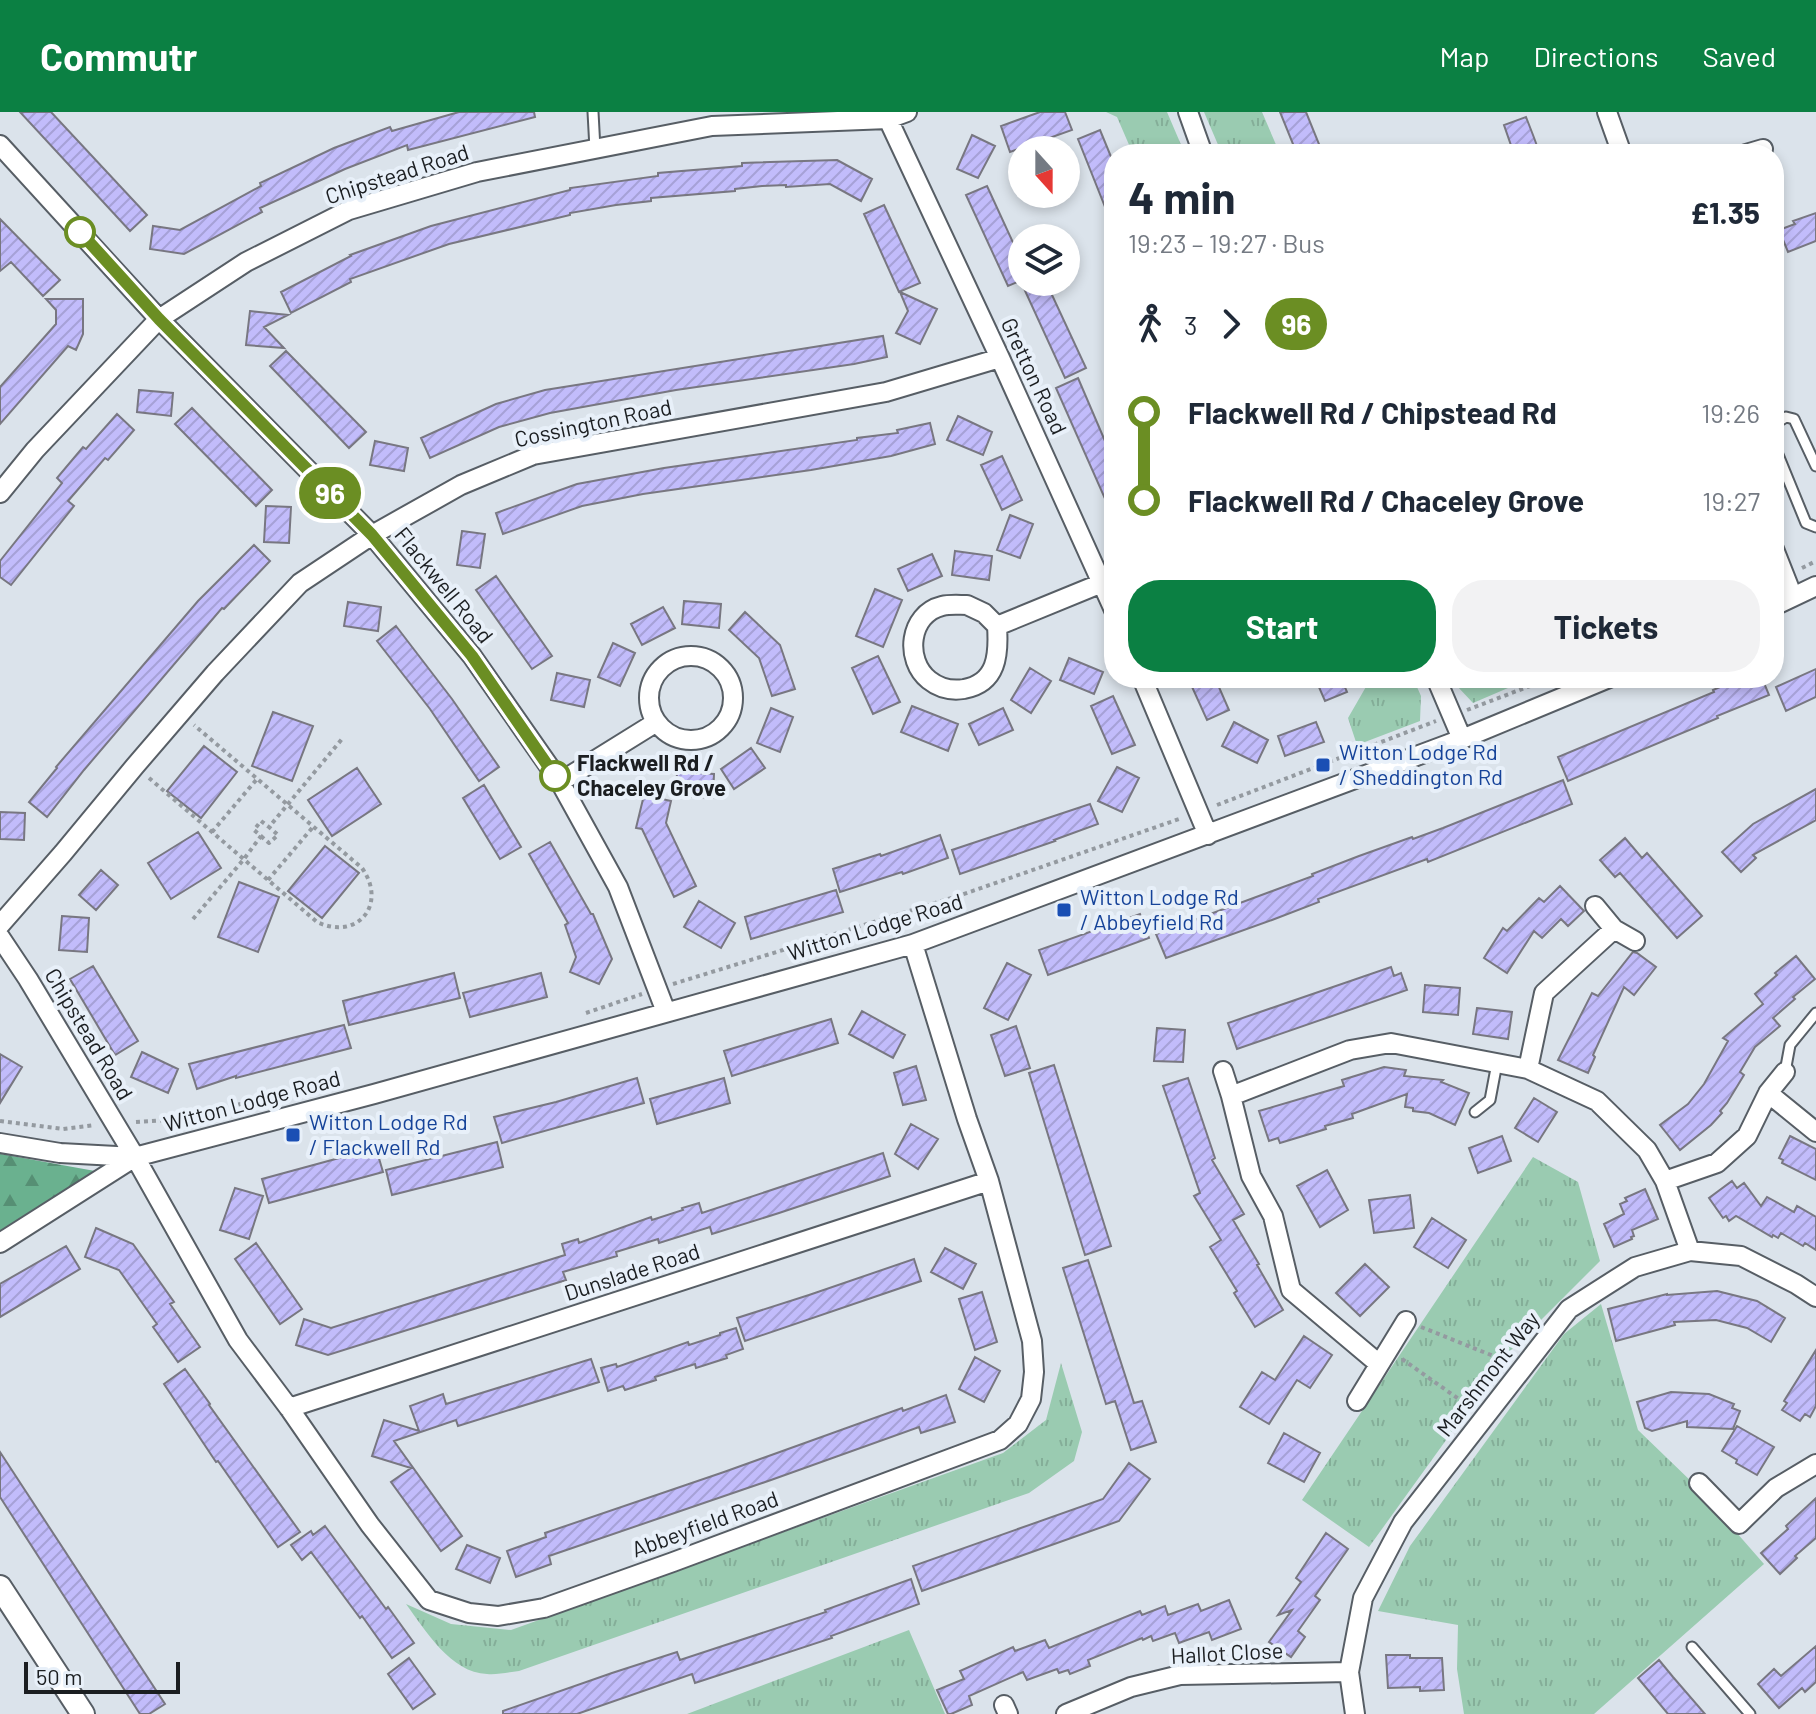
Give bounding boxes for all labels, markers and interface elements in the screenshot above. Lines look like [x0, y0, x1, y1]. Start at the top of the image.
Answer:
text: Commutr [40, 33, 197, 79]
text: Map [1440, 39, 1489, 73]
text: Directions [1533, 39, 1659, 73]
text: Saved [1703, 39, 1776, 73]
north arrow [1008, 136, 1080, 208]
map controls [1008, 136, 1080, 296]
street label: Chipstead Road [322, 138, 472, 208]
text: 4 min [1128, 170, 1235, 223]
text: £1.35 [1691, 194, 1760, 230]
unlabelled marker [65, 217, 95, 247]
button: layers [1008, 224, 1080, 296]
text: 19:23 – 19:27 · Bus [1128, 227, 1325, 258]
icon: walk [1128, 302, 1172, 346]
icon: forward [1209, 302, 1253, 346]
text: 96 [1281, 307, 1311, 341]
text: 3 [1184, 309, 1197, 340]
street label: Gretton Road [997, 313, 1073, 438]
street label: Cossington Road [512, 393, 674, 451]
text: Flackwell Rd / Chipstead Rd [1188, 394, 1557, 430]
text: 19:26 [1701, 397, 1760, 428]
line badge: 96 [294, 467, 366, 519]
text: 96 [315, 476, 345, 510]
text: Flackwell Rd / Chaceley Grove [1188, 482, 1584, 518]
text: 19:27 [1702, 485, 1760, 516]
street label: Flackwell Road [390, 521, 499, 648]
button: Start [1128, 580, 1436, 672]
button: Tickets [1452, 580, 1760, 672]
place label: Witton Lodge Rd / Sheddington Rd [1339, 738, 1503, 789]
place label: Flackwell Rd / Chaceley Grove [577, 749, 726, 800]
marker: Witton Lodge Rd / Sheddington Rd [1314, 756, 1332, 774]
marker: Flackwell Rd / Chaceley Grove [540, 761, 570, 791]
place label: Witton Lodge Rd / Abbeyfield Rd [1080, 883, 1239, 934]
street label: Witton Lodge Road [784, 887, 965, 965]
marker: Witton Lodge Rd / Abbeyfield Rd [1055, 901, 1073, 919]
street label: Chipstead Road [40, 963, 139, 1104]
street label: Witton Lodge Road [161, 1064, 343, 1136]
place label: Witton Lodge Rd / Flackwell Rd [309, 1108, 468, 1159]
marker: Witton Lodge Rd / Flackwell Rd [284, 1126, 302, 1144]
street label: Dunslade Road [561, 1237, 703, 1305]
street label: Marshmont Way [1430, 1306, 1544, 1441]
street label: Abbeyfield Road [628, 1484, 782, 1562]
street label: Hallot Close [1170, 1636, 1284, 1668]
scale bar [24, 1658, 180, 1694]
text: 50 m [36, 1663, 82, 1689]

